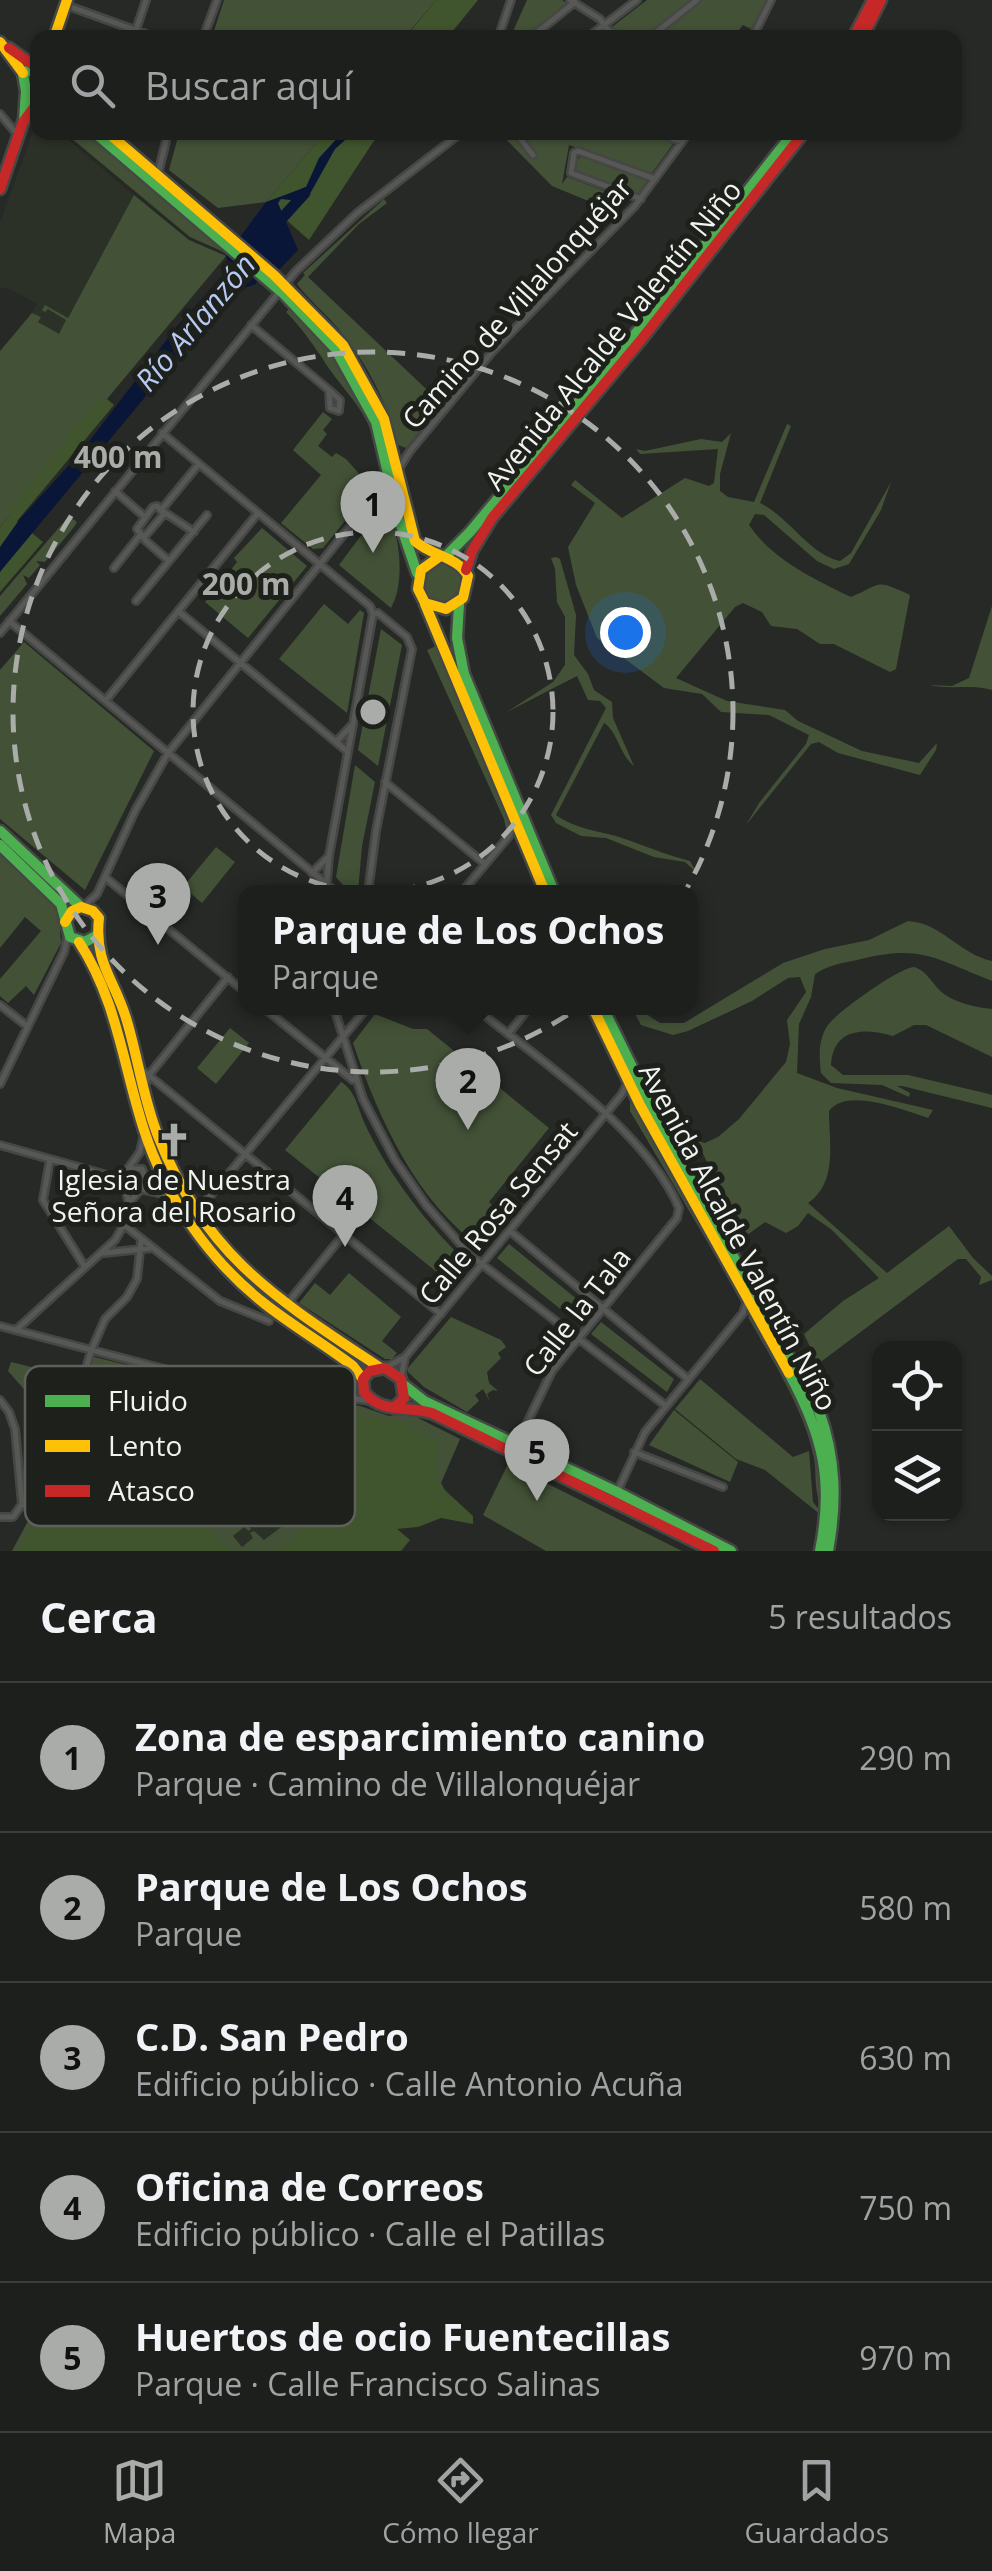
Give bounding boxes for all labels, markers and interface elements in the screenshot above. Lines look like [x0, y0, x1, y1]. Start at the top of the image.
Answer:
search box [30, 30, 962, 140]
icon: search [65, 58, 120, 113]
text: Buscar aquí [145, 59, 353, 111]
street label: Camino de Villalonquéjar [393, 168, 640, 436]
street label: Avenida Alcalde Valentín Niño [475, 171, 749, 497]
water label: Río Arlanzón [125, 245, 264, 399]
text: 400 m [74, 436, 162, 477]
pin: 1 [340, 470, 406, 553]
text: 200 m [202, 563, 290, 604]
your location [600, 607, 651, 658]
centre of rings [355, 694, 391, 730]
pin: 3 [126, 862, 190, 945]
popup [238, 885, 698, 1015]
text: Parque de Los Ochos [272, 903, 664, 955]
text: Parque [272, 955, 379, 998]
pin: 2 [436, 1048, 500, 1130]
street label: Avenida Alcalde Valentín Niño [631, 1056, 847, 1417]
street label: Calle Rosa Sensat [409, 1113, 585, 1312]
church icon: Iglesia de Nuestra Señora del Rosario [155, 1121, 193, 1159]
place label: Iglesia de Nuestra Señora del Rosario [52, 1160, 296, 1230]
pin: 4 [312, 1164, 378, 1247]
street label: Calle la Tala [514, 1239, 639, 1384]
map controls [872, 1341, 962, 1521]
button: locate [872, 1341, 962, 1431]
legend [25, 1366, 355, 1526]
text: Fluido [108, 1381, 188, 1419]
pin: 5 [504, 1418, 570, 1501]
text: Lento [108, 1426, 182, 1464]
button: layers [872, 1431, 962, 1521]
text: Atasco [108, 1471, 195, 1509]
text: Cerca [40, 1588, 158, 1645]
text: 5 resultados [768, 1595, 952, 1638]
text: Zona de esparcimiento canino [135, 1710, 705, 1762]
text: 1 [63, 1736, 82, 1779]
text: 290 m [859, 1736, 952, 1779]
text: Parque · Camino de Villalonquéjar [135, 1762, 640, 1805]
text: Parque de Los Ochos [135, 1860, 528, 1912]
text: 2 [63, 1886, 82, 1929]
text: 580 m [859, 1886, 952, 1929]
text: Parque [135, 1912, 242, 1955]
text: C.D. San Pedro [135, 2010, 409, 2062]
text: 3 [63, 2036, 82, 2079]
text: 630 m [859, 2036, 952, 2079]
text: Edificio público · Calle Antonio Acuña [135, 2062, 684, 2105]
text: Oficina de Correos [135, 2160, 484, 2212]
text: 4 [63, 2186, 82, 2229]
text: 750 m [859, 2186, 952, 2229]
text: Edificio público · Calle el Patillas [135, 2212, 605, 2255]
text: Huertos de ocio Fuentecillas [135, 2310, 670, 2362]
text: 5 [63, 2336, 82, 2379]
text: 970 m [859, 2336, 952, 2379]
text: Parque · Calle Francisco Salinas [135, 2362, 600, 2405]
tab: Mapa [103, 2453, 176, 2551]
tab: Cómo llegar [382, 2453, 539, 2551]
tab: Guardados [745, 2453, 889, 2551]

